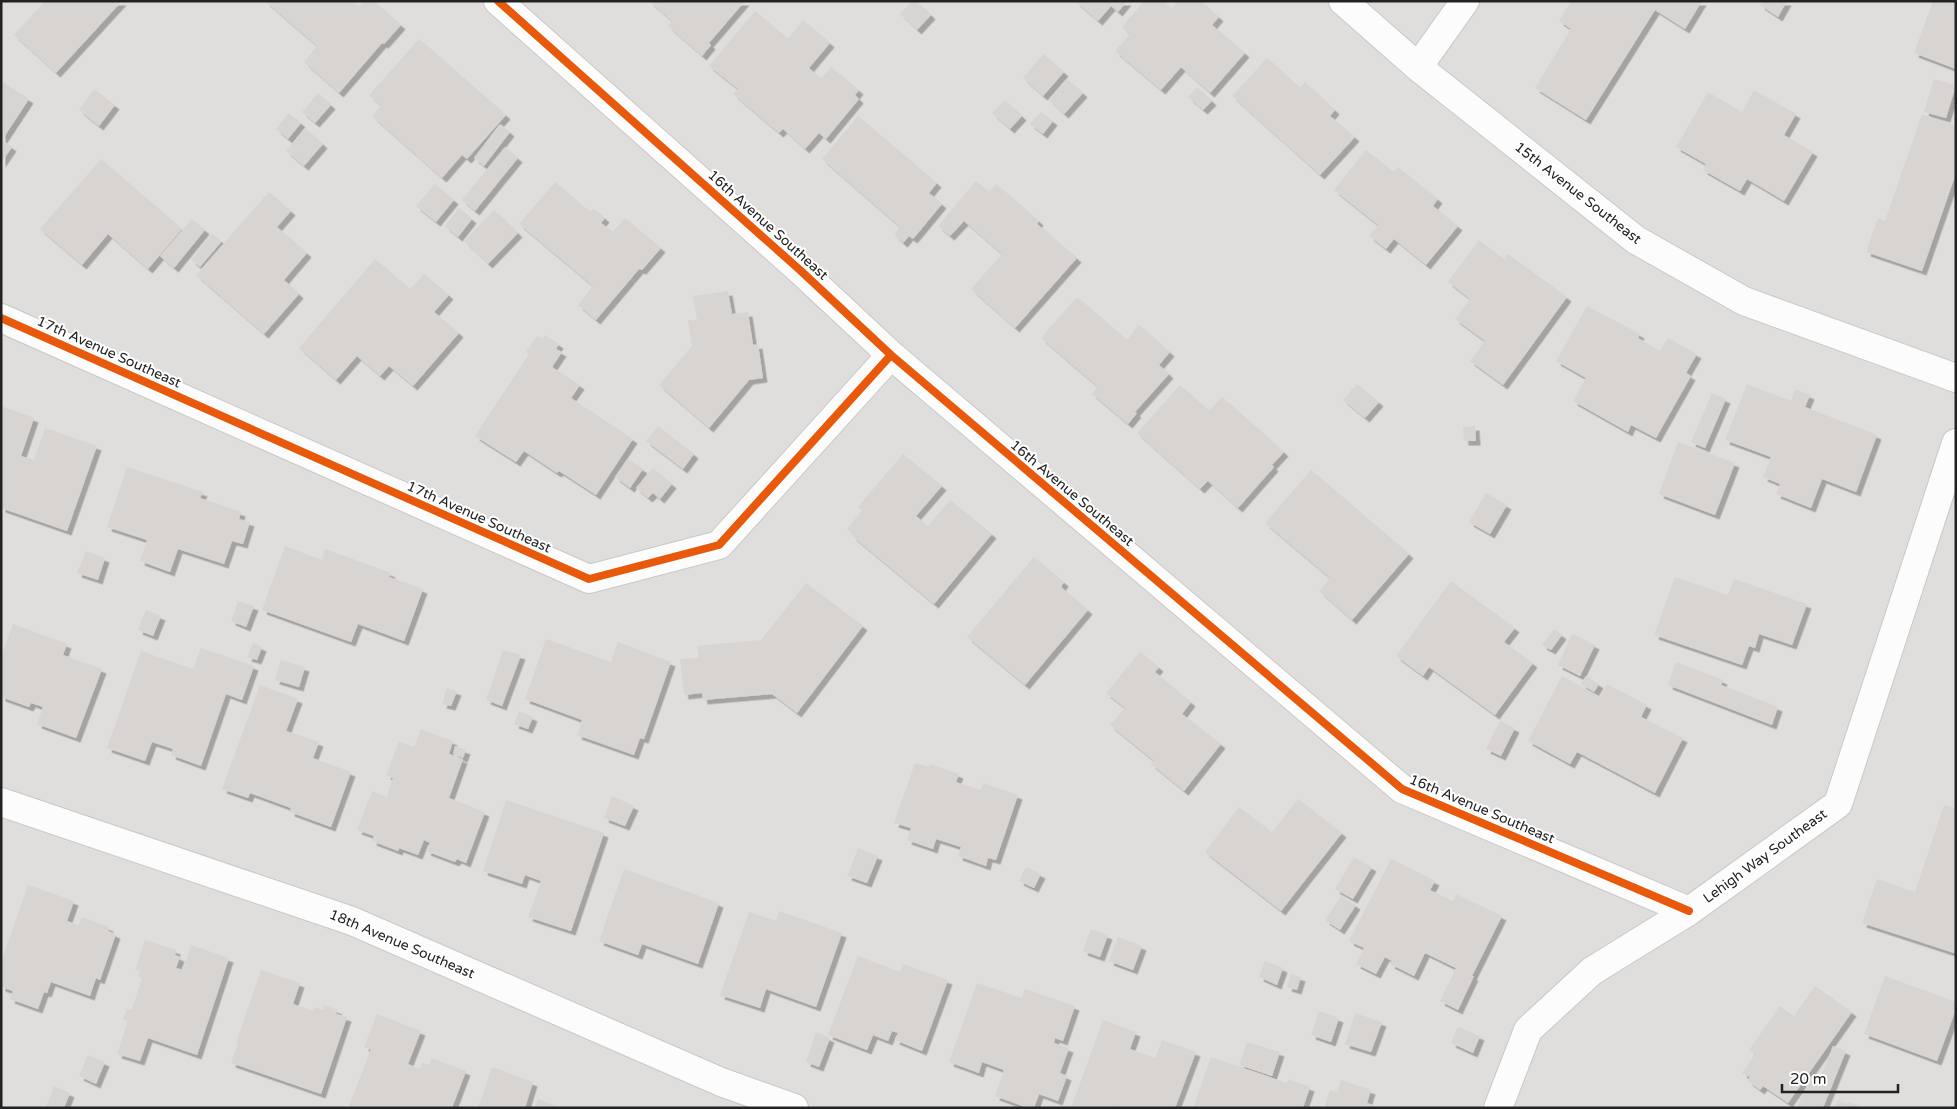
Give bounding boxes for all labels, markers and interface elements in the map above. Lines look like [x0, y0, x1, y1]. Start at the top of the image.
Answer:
street label: 15th Avenue Southeast [1511, 138, 1645, 248]
street label: 16th Avenue Southeast [704, 166, 832, 284]
street label: 17th Avenue Southeast [34, 312, 184, 392]
street label: 16th Avenue Southeast [1007, 436, 1138, 550]
street label: 17th Avenue Southeast [404, 477, 554, 557]
street label: 16th Avenue Southeast [1407, 771, 1558, 848]
street label: Lehigh Way Southeast [1700, 805, 1831, 907]
street label: 18th Avenue Southeast [327, 906, 478, 983]
scale bar [1782, 1062, 1898, 1094]
text: 20 m [1790, 1070, 1827, 1088]

